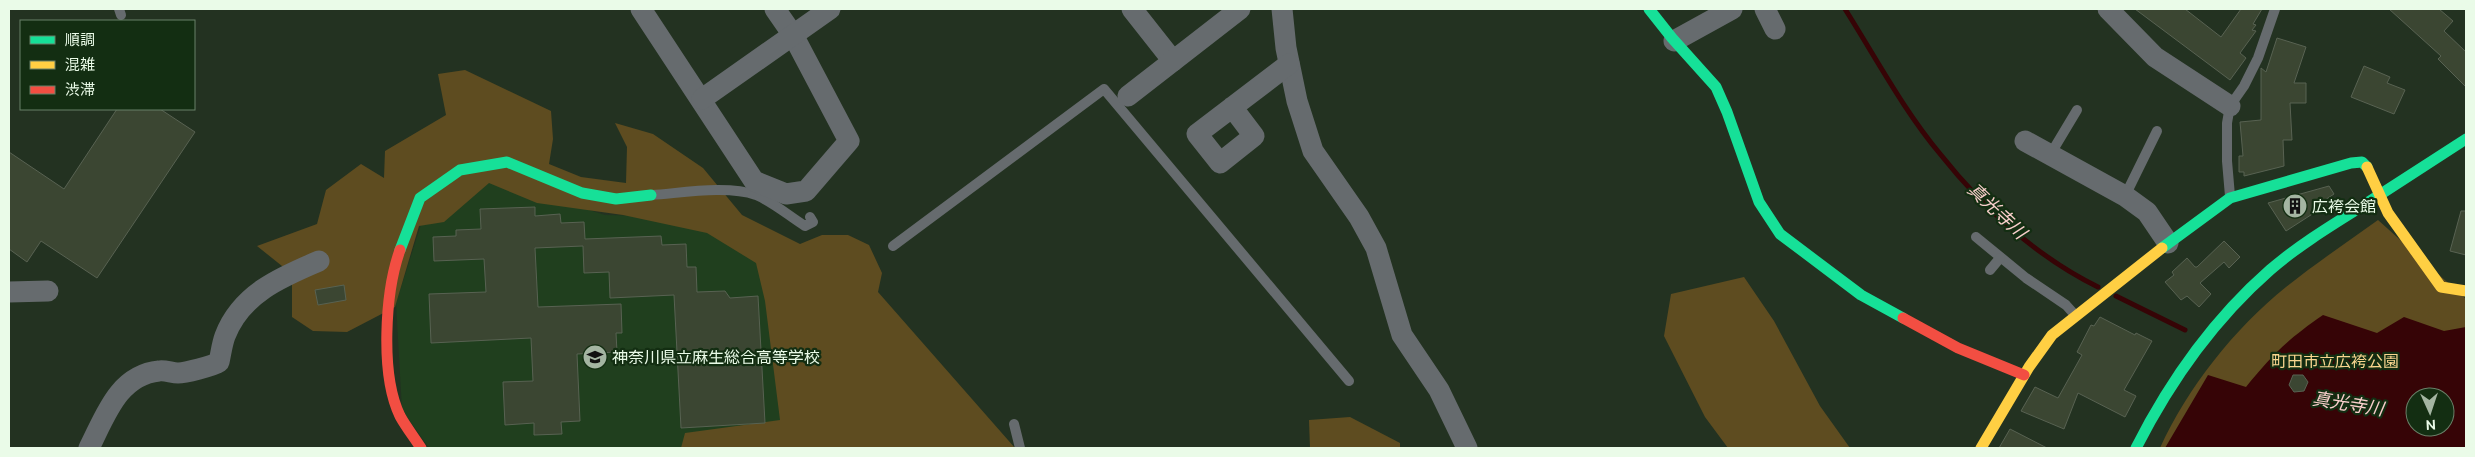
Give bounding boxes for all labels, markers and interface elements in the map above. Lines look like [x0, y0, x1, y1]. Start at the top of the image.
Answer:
legend [20, 20, 195, 110]
text: 順調 [65, 31, 95, 48]
text: 混雑 [65, 56, 95, 73]
text: 渋滞 [65, 81, 95, 98]
water label: 真光寺川 [1965, 178, 2032, 243]
building icon: 広袴会館 [2282, 193, 2308, 219]
place label: 広袴会館 [2312, 197, 2376, 215]
school or university icon: 神奈川県立麻生総合高等学校 [582, 344, 608, 370]
place label: 神奈川県立麻生総合高等学校 [612, 348, 820, 366]
park label: 町田市立広袴公園 [2271, 352, 2399, 370]
north arrow [2405, 387, 2455, 437]
water label: 真光寺川 [2311, 388, 2387, 419]
text: N [2425, 417, 2436, 433]

